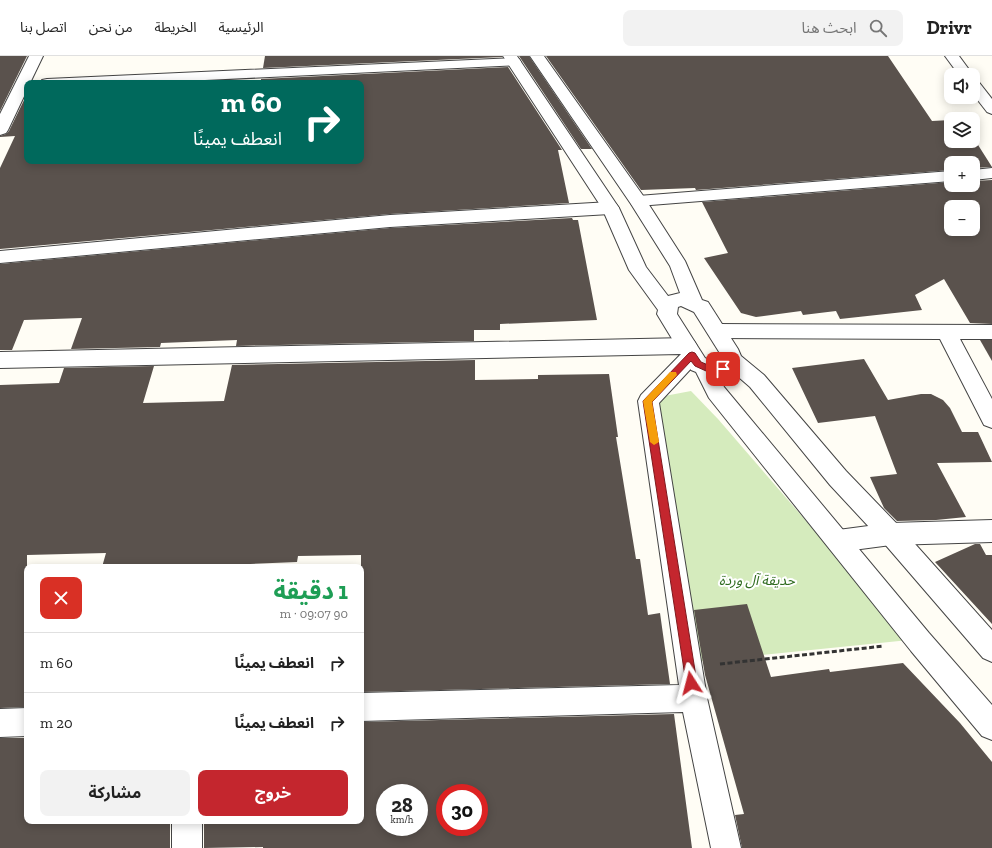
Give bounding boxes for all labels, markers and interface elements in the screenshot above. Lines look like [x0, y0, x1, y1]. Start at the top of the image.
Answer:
search box [623, 10, 903, 46]
text: Drivr [927, 16, 972, 39]
icon: search [867, 17, 889, 39]
text: اتصل بنا [20, 19, 67, 36]
text: من نحن [89, 19, 133, 36]
text: الخريطة [155, 19, 196, 36]
text: الرئيسية [218, 19, 263, 36]
text: ابحث هنا [801, 19, 857, 37]
map controls [944, 68, 980, 236]
button: sound [944, 68, 980, 104]
text: 60 m [221, 86, 282, 119]
icon: right [296, 96, 348, 148]
button: layers [944, 112, 980, 148]
text: انعطف يمينًا [193, 128, 282, 150]
button: + [944, 156, 980, 192]
button: − [944, 200, 980, 236]
pin [706, 352, 740, 386]
icon: arrive [712, 358, 734, 380]
park label: حديقة آل وردة [719, 572, 796, 589]
text: 1 دقيقة [273, 576, 348, 605]
button: close [40, 577, 82, 619]
text: 90 m · 09:07 [280, 606, 348, 621]
icon: right [326, 652, 348, 674]
text: 60 m [40, 654, 73, 672]
text: انعطف يمينًا [234, 654, 314, 672]
position arrow [670, 662, 712, 704]
icon: right [326, 712, 348, 734]
text: 20 m [40, 714, 73, 732]
text: انعطف يمينًا [234, 714, 314, 732]
button: مشاركة [40, 770, 190, 816]
button: خروج [198, 770, 348, 816]
speed limit sign: 30 [436, 784, 488, 836]
text: 28 [391, 793, 413, 817]
text: km/h [391, 814, 413, 826]

